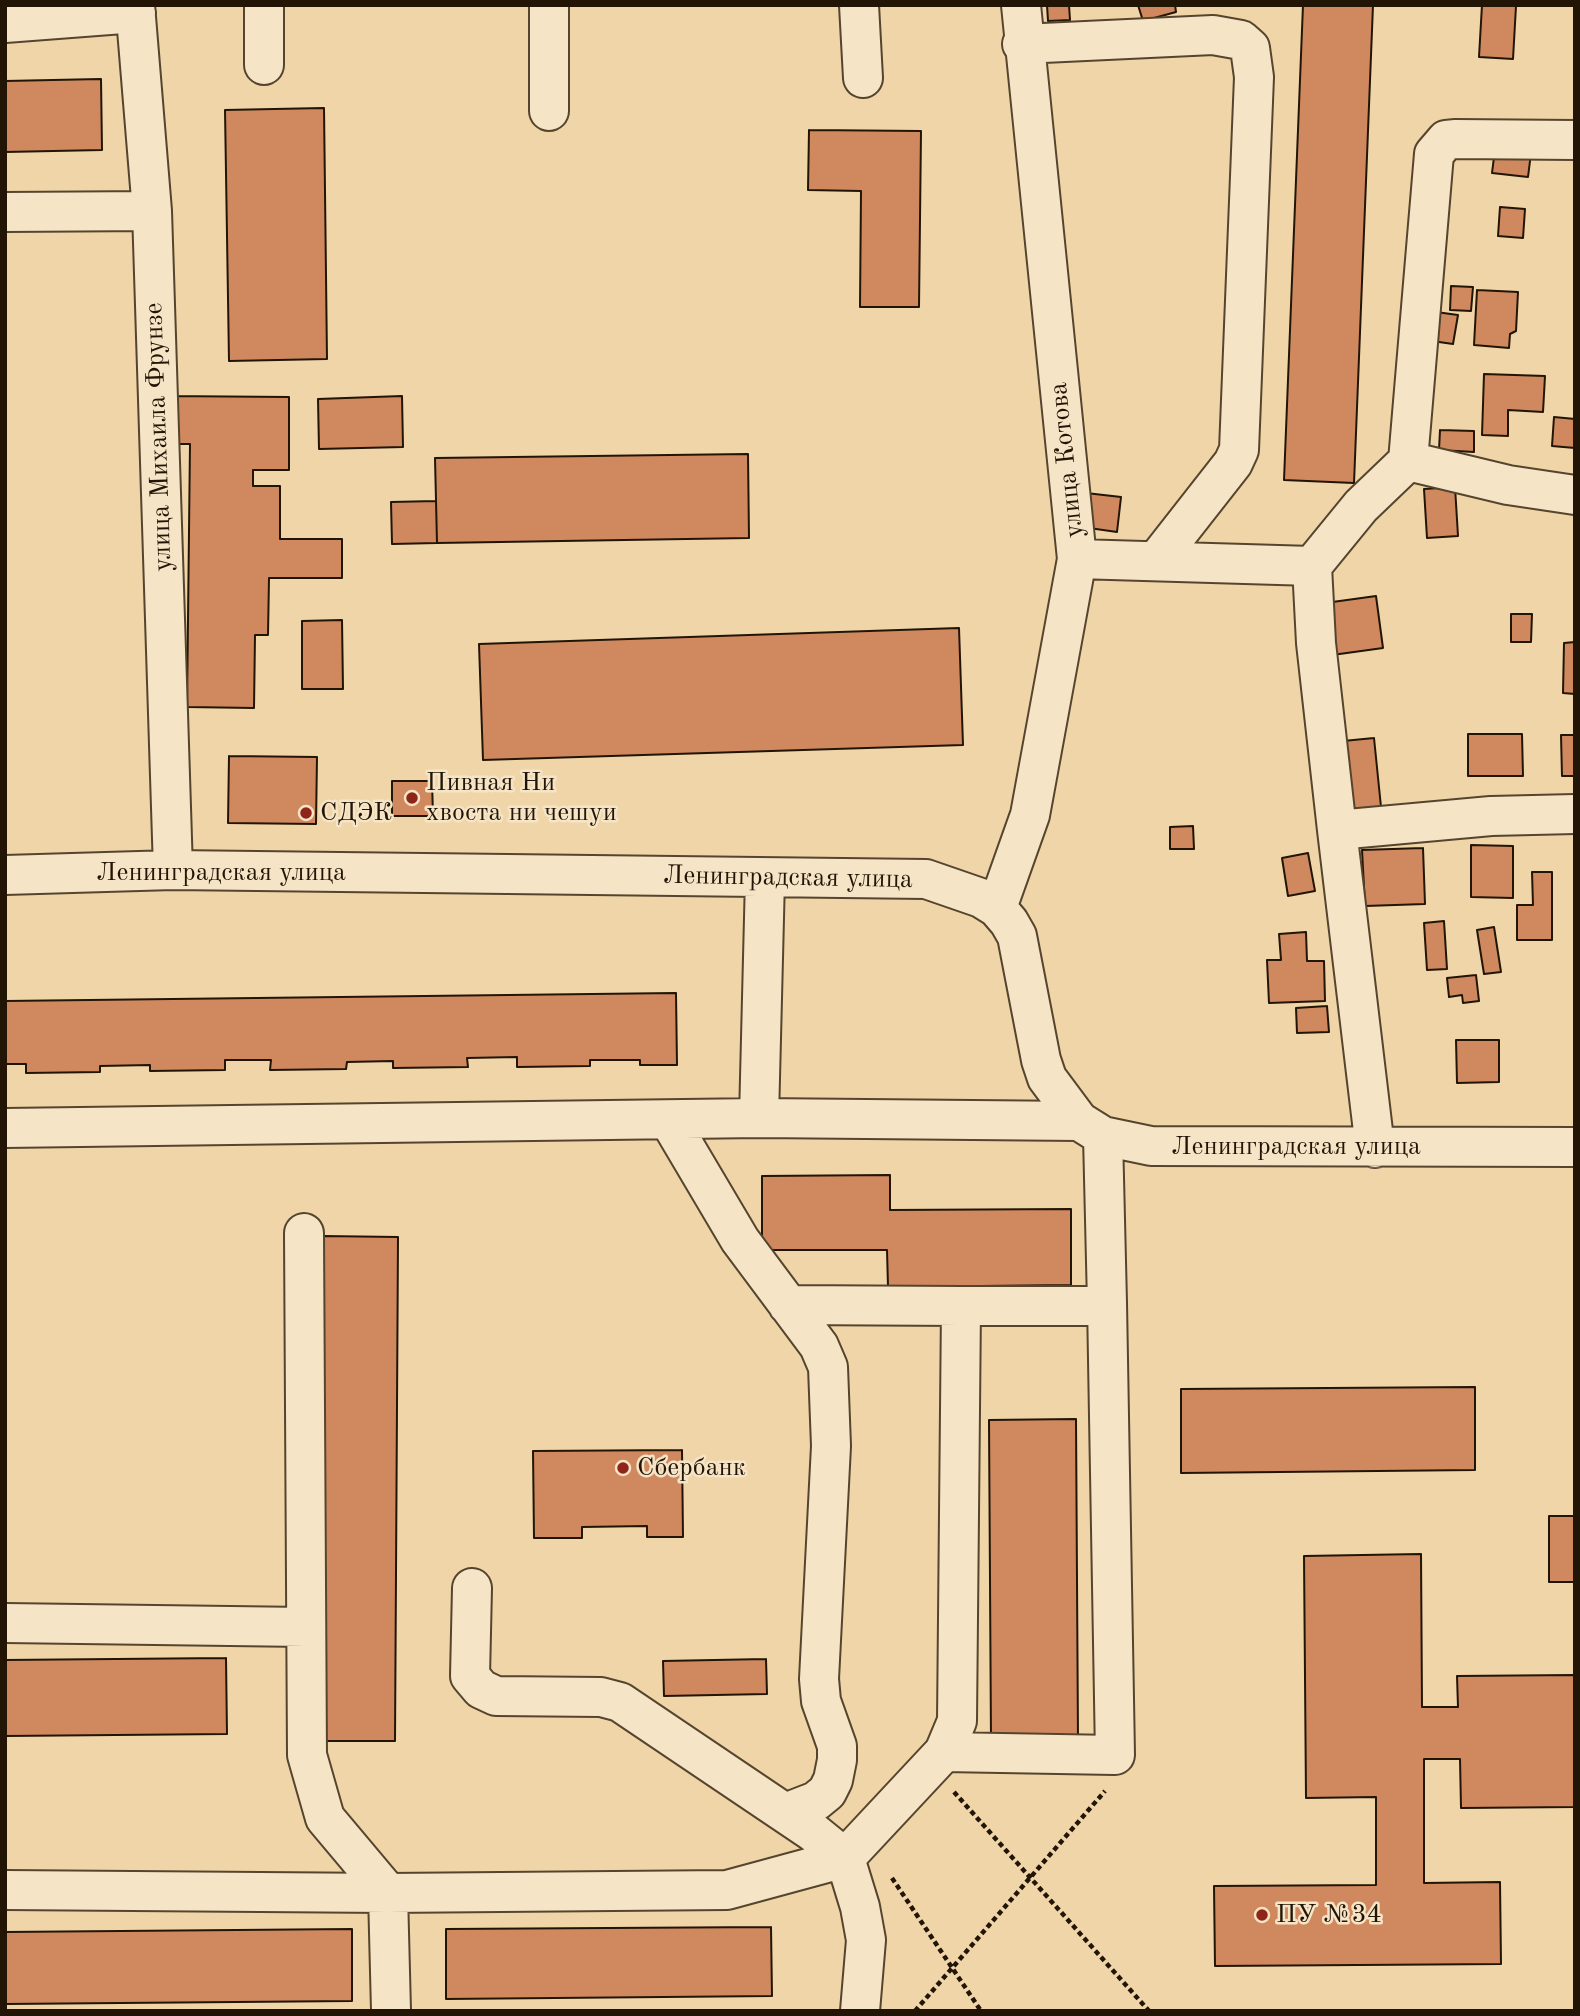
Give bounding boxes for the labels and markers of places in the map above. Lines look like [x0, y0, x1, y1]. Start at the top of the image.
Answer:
place label: Пивная Ни хвоста ни чешуи [426, 767, 617, 828]
marker: Пивная Ни хвоста ни чешуи [404, 790, 420, 806]
place label: СДЭК [320, 797, 392, 829]
marker: СДЭК [298, 805, 314, 821]
place label: Сбербанк [637, 1452, 746, 1484]
marker: Сбербанк [615, 1460, 631, 1476]
place label: ПУ №34 [1276, 1899, 1382, 1931]
marker: ПУ №34 [1254, 1907, 1270, 1923]

